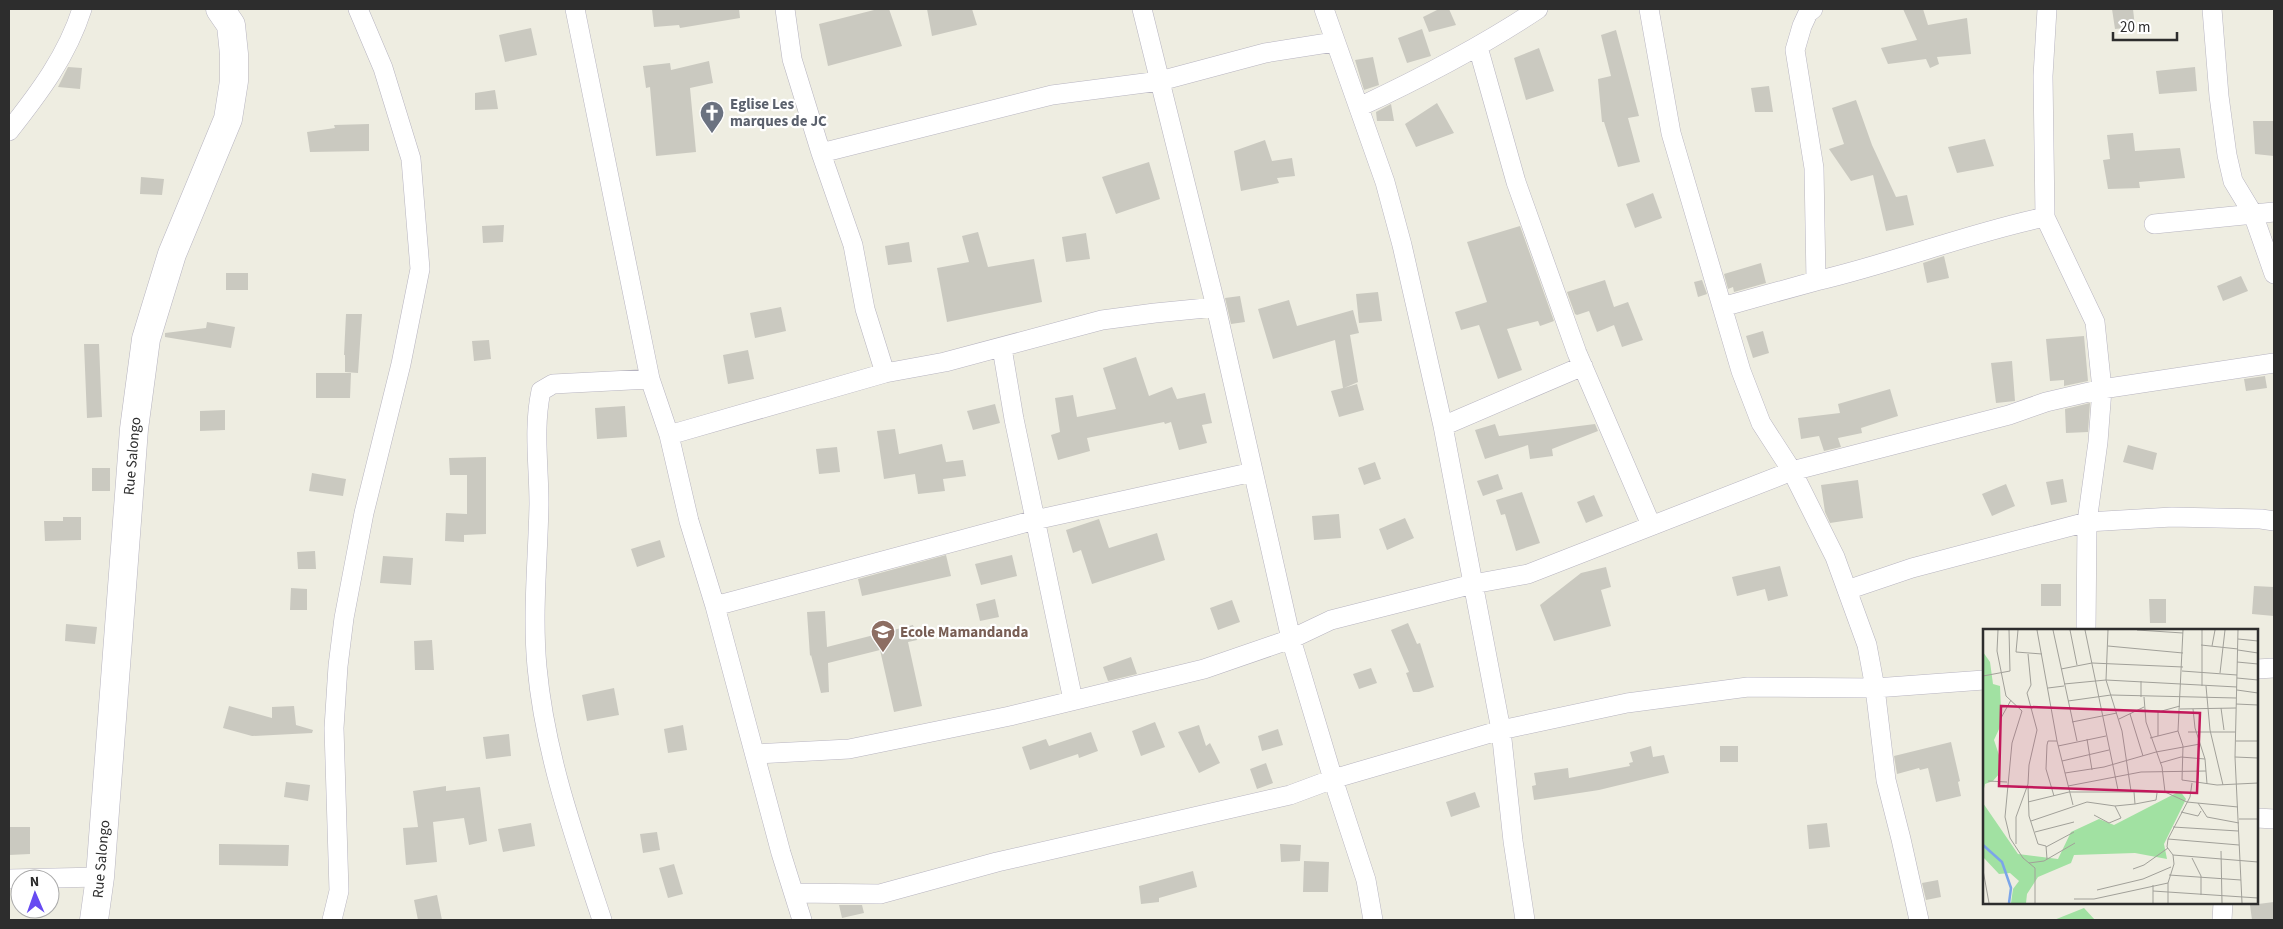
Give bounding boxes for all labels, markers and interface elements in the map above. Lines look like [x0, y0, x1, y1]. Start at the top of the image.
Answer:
scale bar [2113, 10, 2177, 42]
text: 20 m [2120, 17, 2150, 38]
place label: Eglise Les marques de JC [730, 94, 827, 132]
church icon: Eglise Les marques de JC [699, 100, 725, 134]
street label: Rue Salongo [119, 416, 146, 496]
school or university icon: Ecole Mamandanda [870, 619, 896, 653]
place label: Ecole Mamandanda [900, 622, 1028, 643]
inset map [1983, 629, 2258, 904]
street label: Rue Salongo [88, 819, 115, 899]
north arrow [10, 869, 60, 919]
text: N [30, 872, 40, 892]

